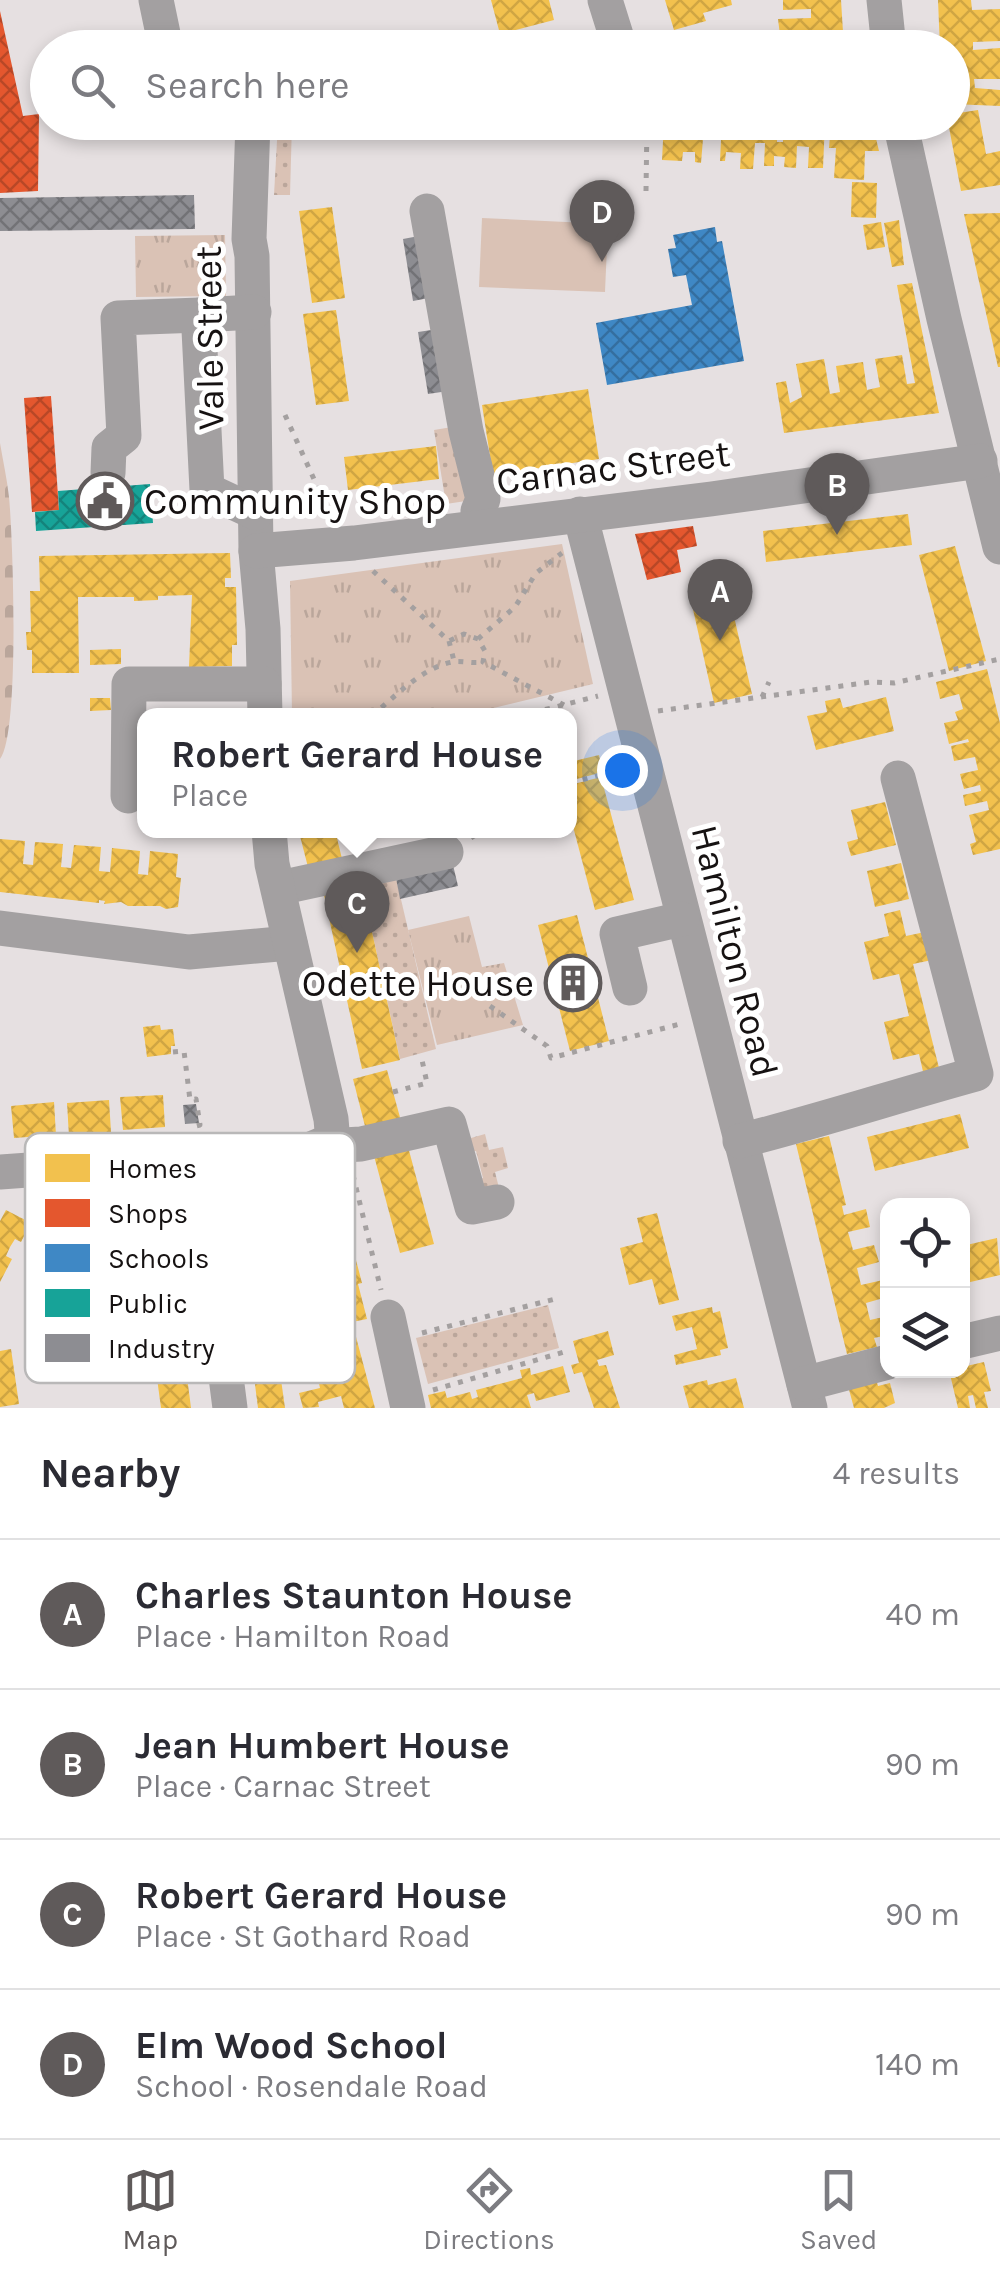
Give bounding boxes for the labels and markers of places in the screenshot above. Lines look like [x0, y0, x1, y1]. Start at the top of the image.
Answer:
pin: D [570, 180, 634, 262]
pin: B [804, 452, 870, 535]
public building icon: Community Shop [75, 471, 135, 531]
place label: Community Shop [144, 479, 446, 524]
pin: A [688, 558, 752, 641]
pin: C [324, 870, 390, 953]
building icon: Odette House [543, 953, 603, 1013]
place label: Odette House [302, 961, 534, 1006]

